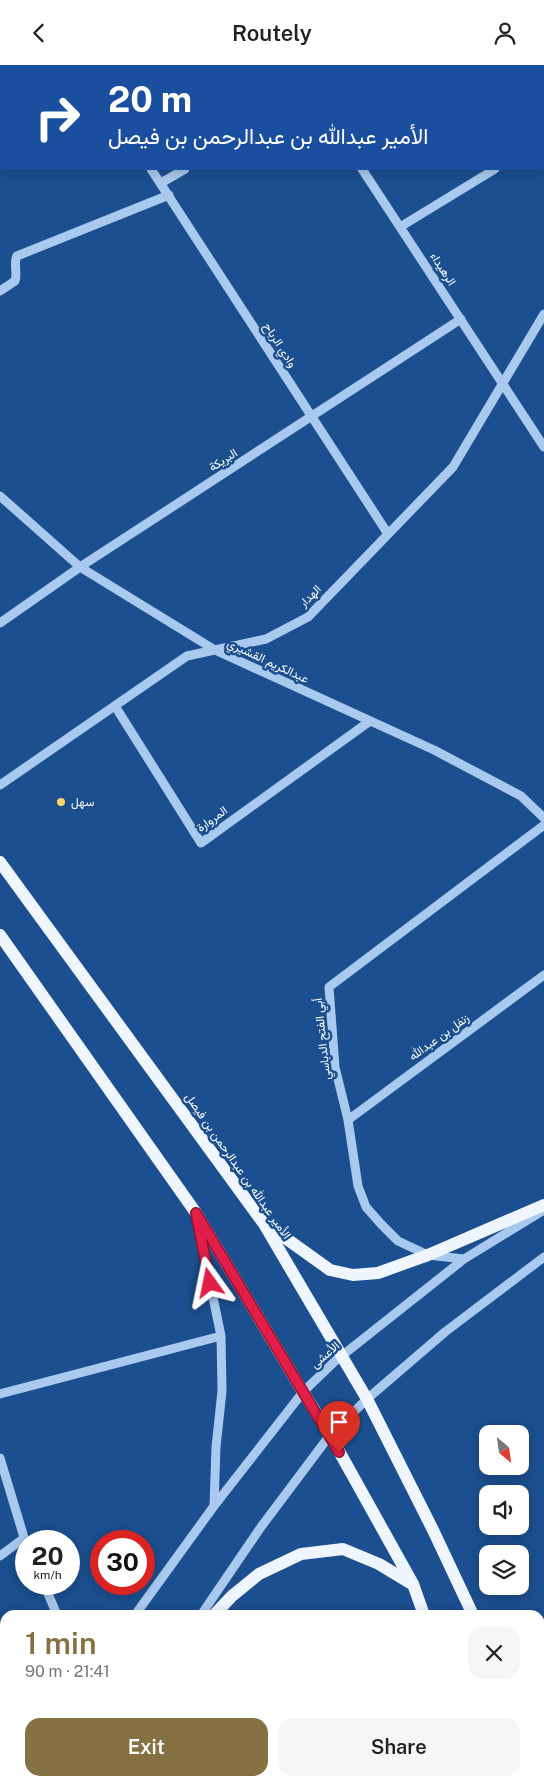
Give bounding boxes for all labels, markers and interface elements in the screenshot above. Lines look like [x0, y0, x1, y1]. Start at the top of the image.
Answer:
icon: back [25, 19, 53, 47]
icon: person [491, 19, 519, 47]
text: Routely [232, 20, 312, 46]
text: 20 m [108, 79, 192, 120]
icon: right [25, 85, 90, 150]
text: الأمير عبدالله بن عبدالرحمن بن فيصل [108, 123, 428, 149]
street label: الرهيداء [426, 250, 459, 289]
street label: وادي الرباح [258, 320, 300, 372]
street label: البريكة [206, 446, 240, 475]
street label: الهدار [295, 582, 325, 611]
street label: عبدالكريم القشيري [224, 636, 311, 689]
place label: سهل [71, 795, 94, 810]
marker: سهل [55, 796, 67, 808]
street label: المروارة [194, 803, 231, 836]
street label: أبي الفتح الدباسي [311, 997, 336, 1081]
street label: زنفل بن عبدالله [406, 1011, 472, 1064]
street label: الأمير عبدالله بن عبدالرحمن بن فيصل [181, 1090, 294, 1242]
position arrow [183, 1256, 235, 1308]
street label: الأعشى [308, 1339, 343, 1372]
pin [318, 1401, 360, 1452]
icon: arrive [325, 1408, 353, 1436]
north arrow [479, 1425, 529, 1475]
map controls [479, 1425, 529, 1595]
button: sound [479, 1485, 529, 1535]
speed limit sign: 30 [90, 1530, 155, 1595]
text: 20 [32, 1541, 64, 1571]
button: layers [479, 1545, 529, 1595]
text: km/h [33, 1568, 62, 1582]
text: 1 min [25, 1625, 96, 1661]
button: close [468, 1627, 520, 1679]
text: 90 m · 21:41 [25, 1662, 110, 1681]
button: Exit [25, 1718, 268, 1776]
button: Share [278, 1718, 520, 1776]

